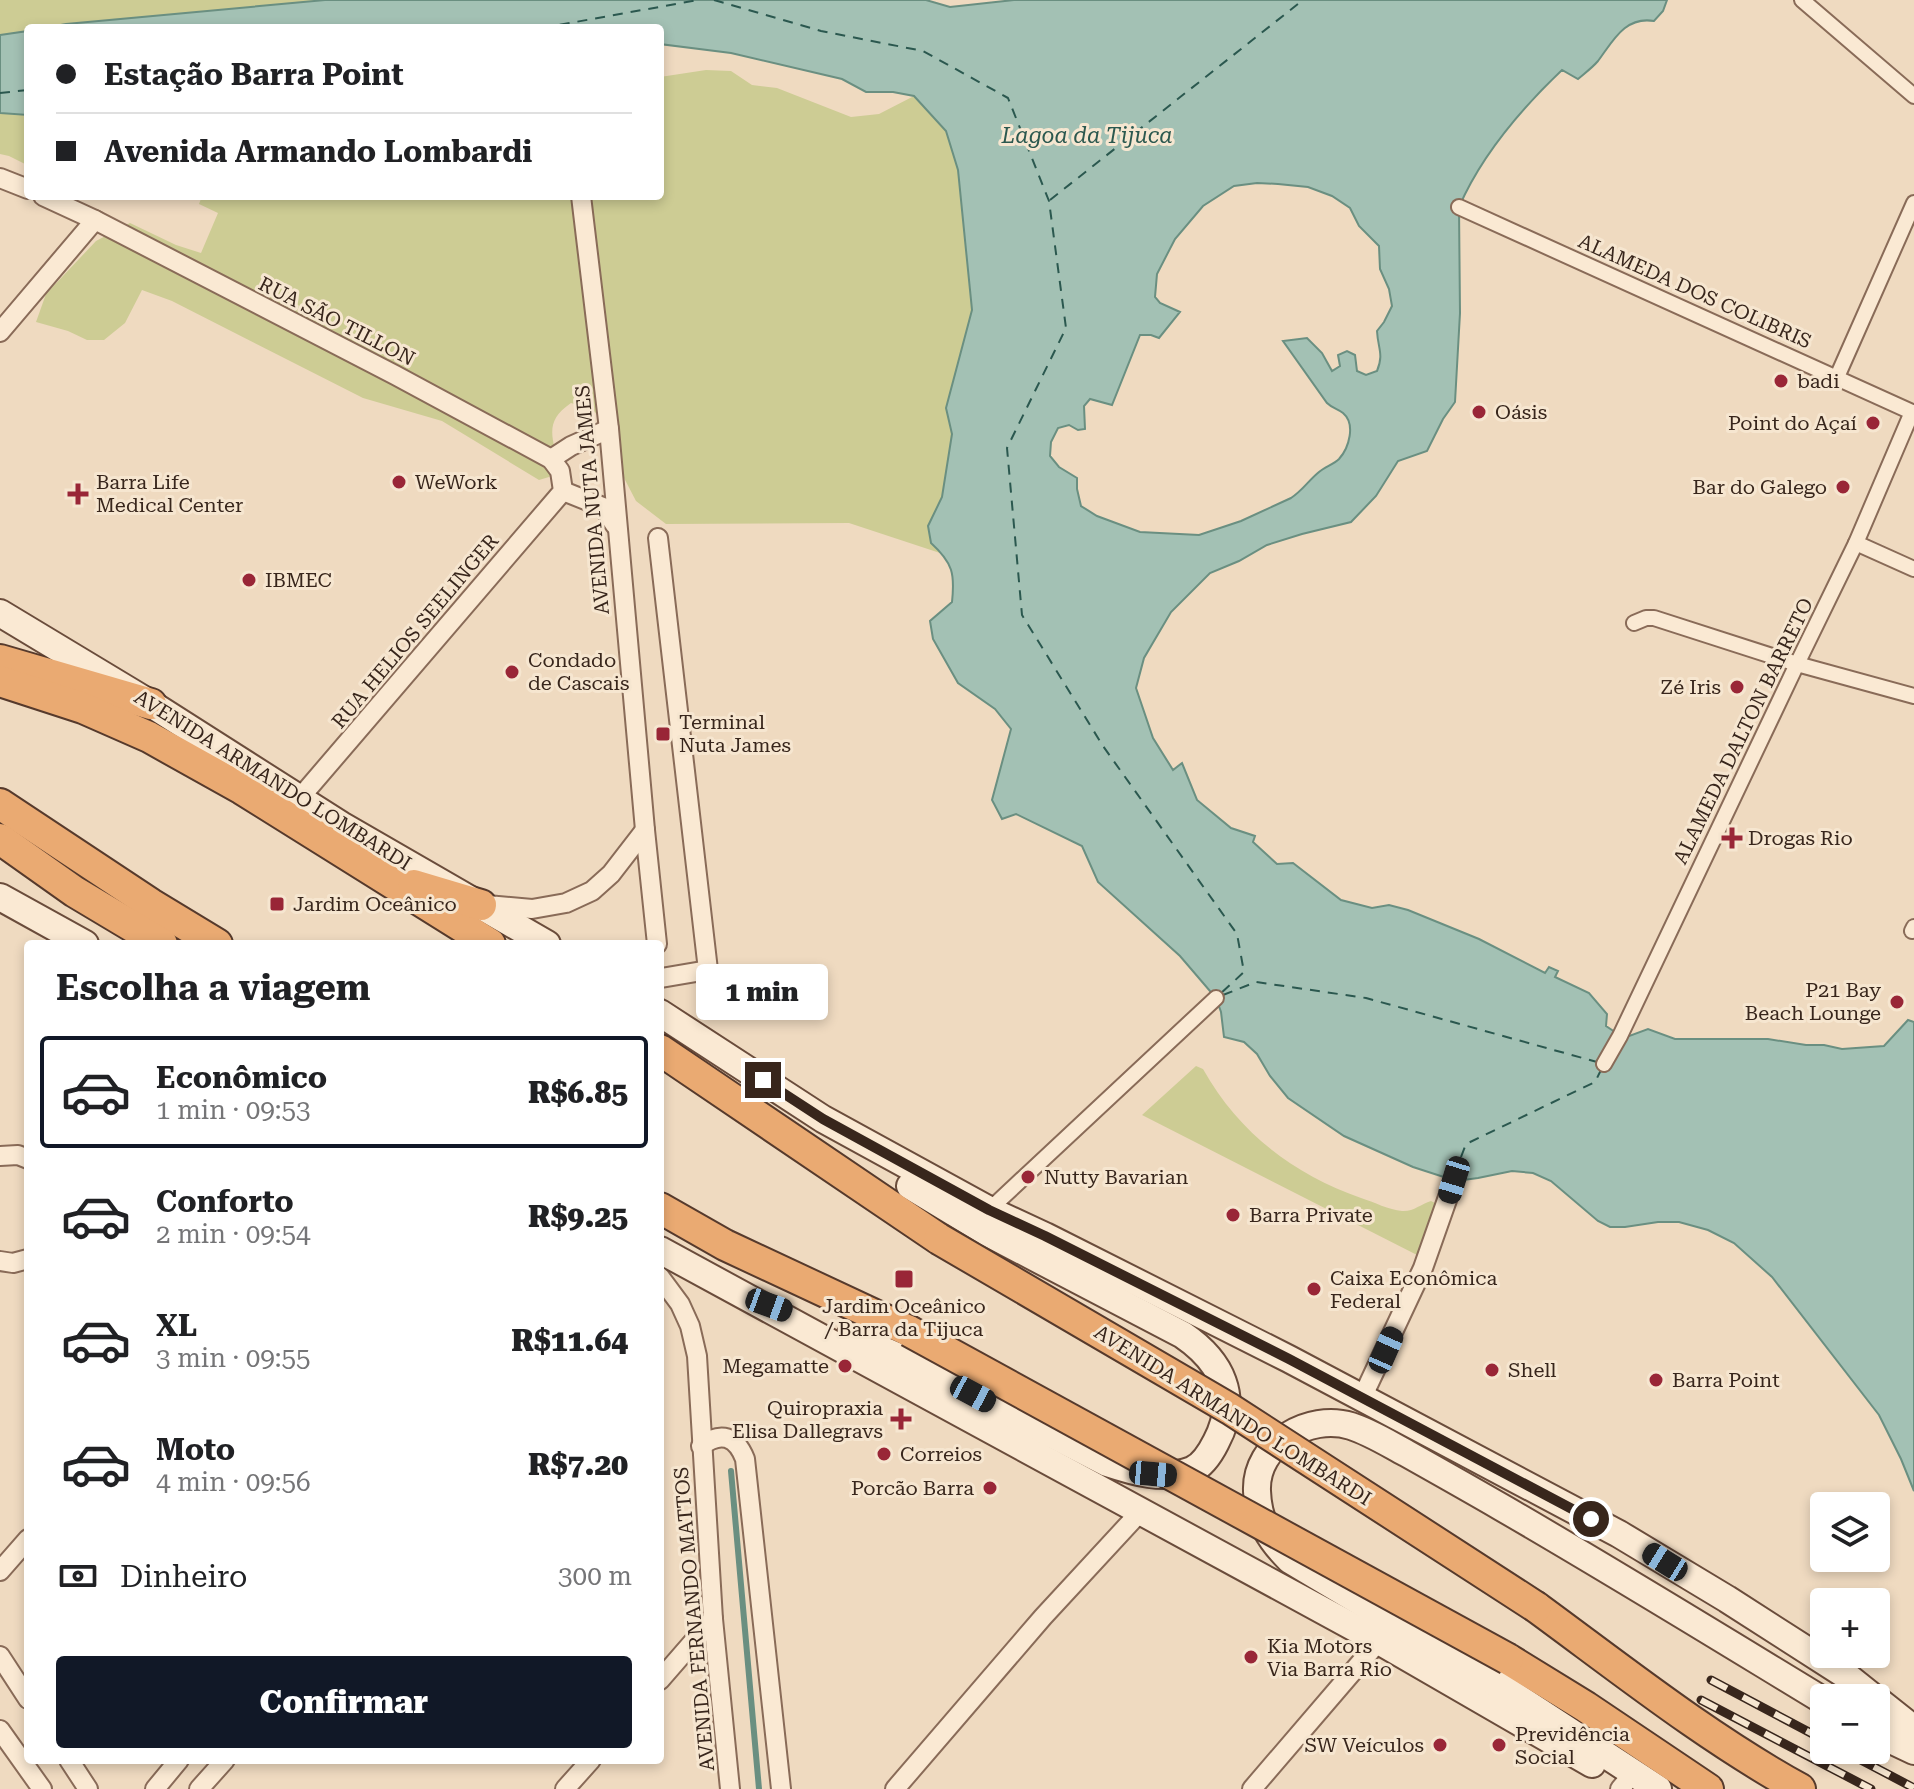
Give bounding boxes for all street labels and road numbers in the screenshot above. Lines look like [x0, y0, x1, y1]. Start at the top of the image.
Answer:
street label: ALAMEDA DOS COLIBRIS [1575, 229, 1815, 353]
street label: RUA SÃO TILLON [255, 271, 419, 371]
street label: AVENIDA NUTA JAMES [570, 384, 614, 616]
street label: RUA HELIOS SEELINGER [327, 529, 504, 733]
street label: ALAMEDA DALTON BARRETO [1668, 594, 1818, 868]
street label: AVENIDA ARMANDO LOMBARDI [130, 685, 416, 875]
street label: AVENIDA ARMANDO LOMBARDI [1090, 1320, 1376, 1510]
street label: AVENIDA FERNANDO MATTOS [669, 1466, 719, 1772]

